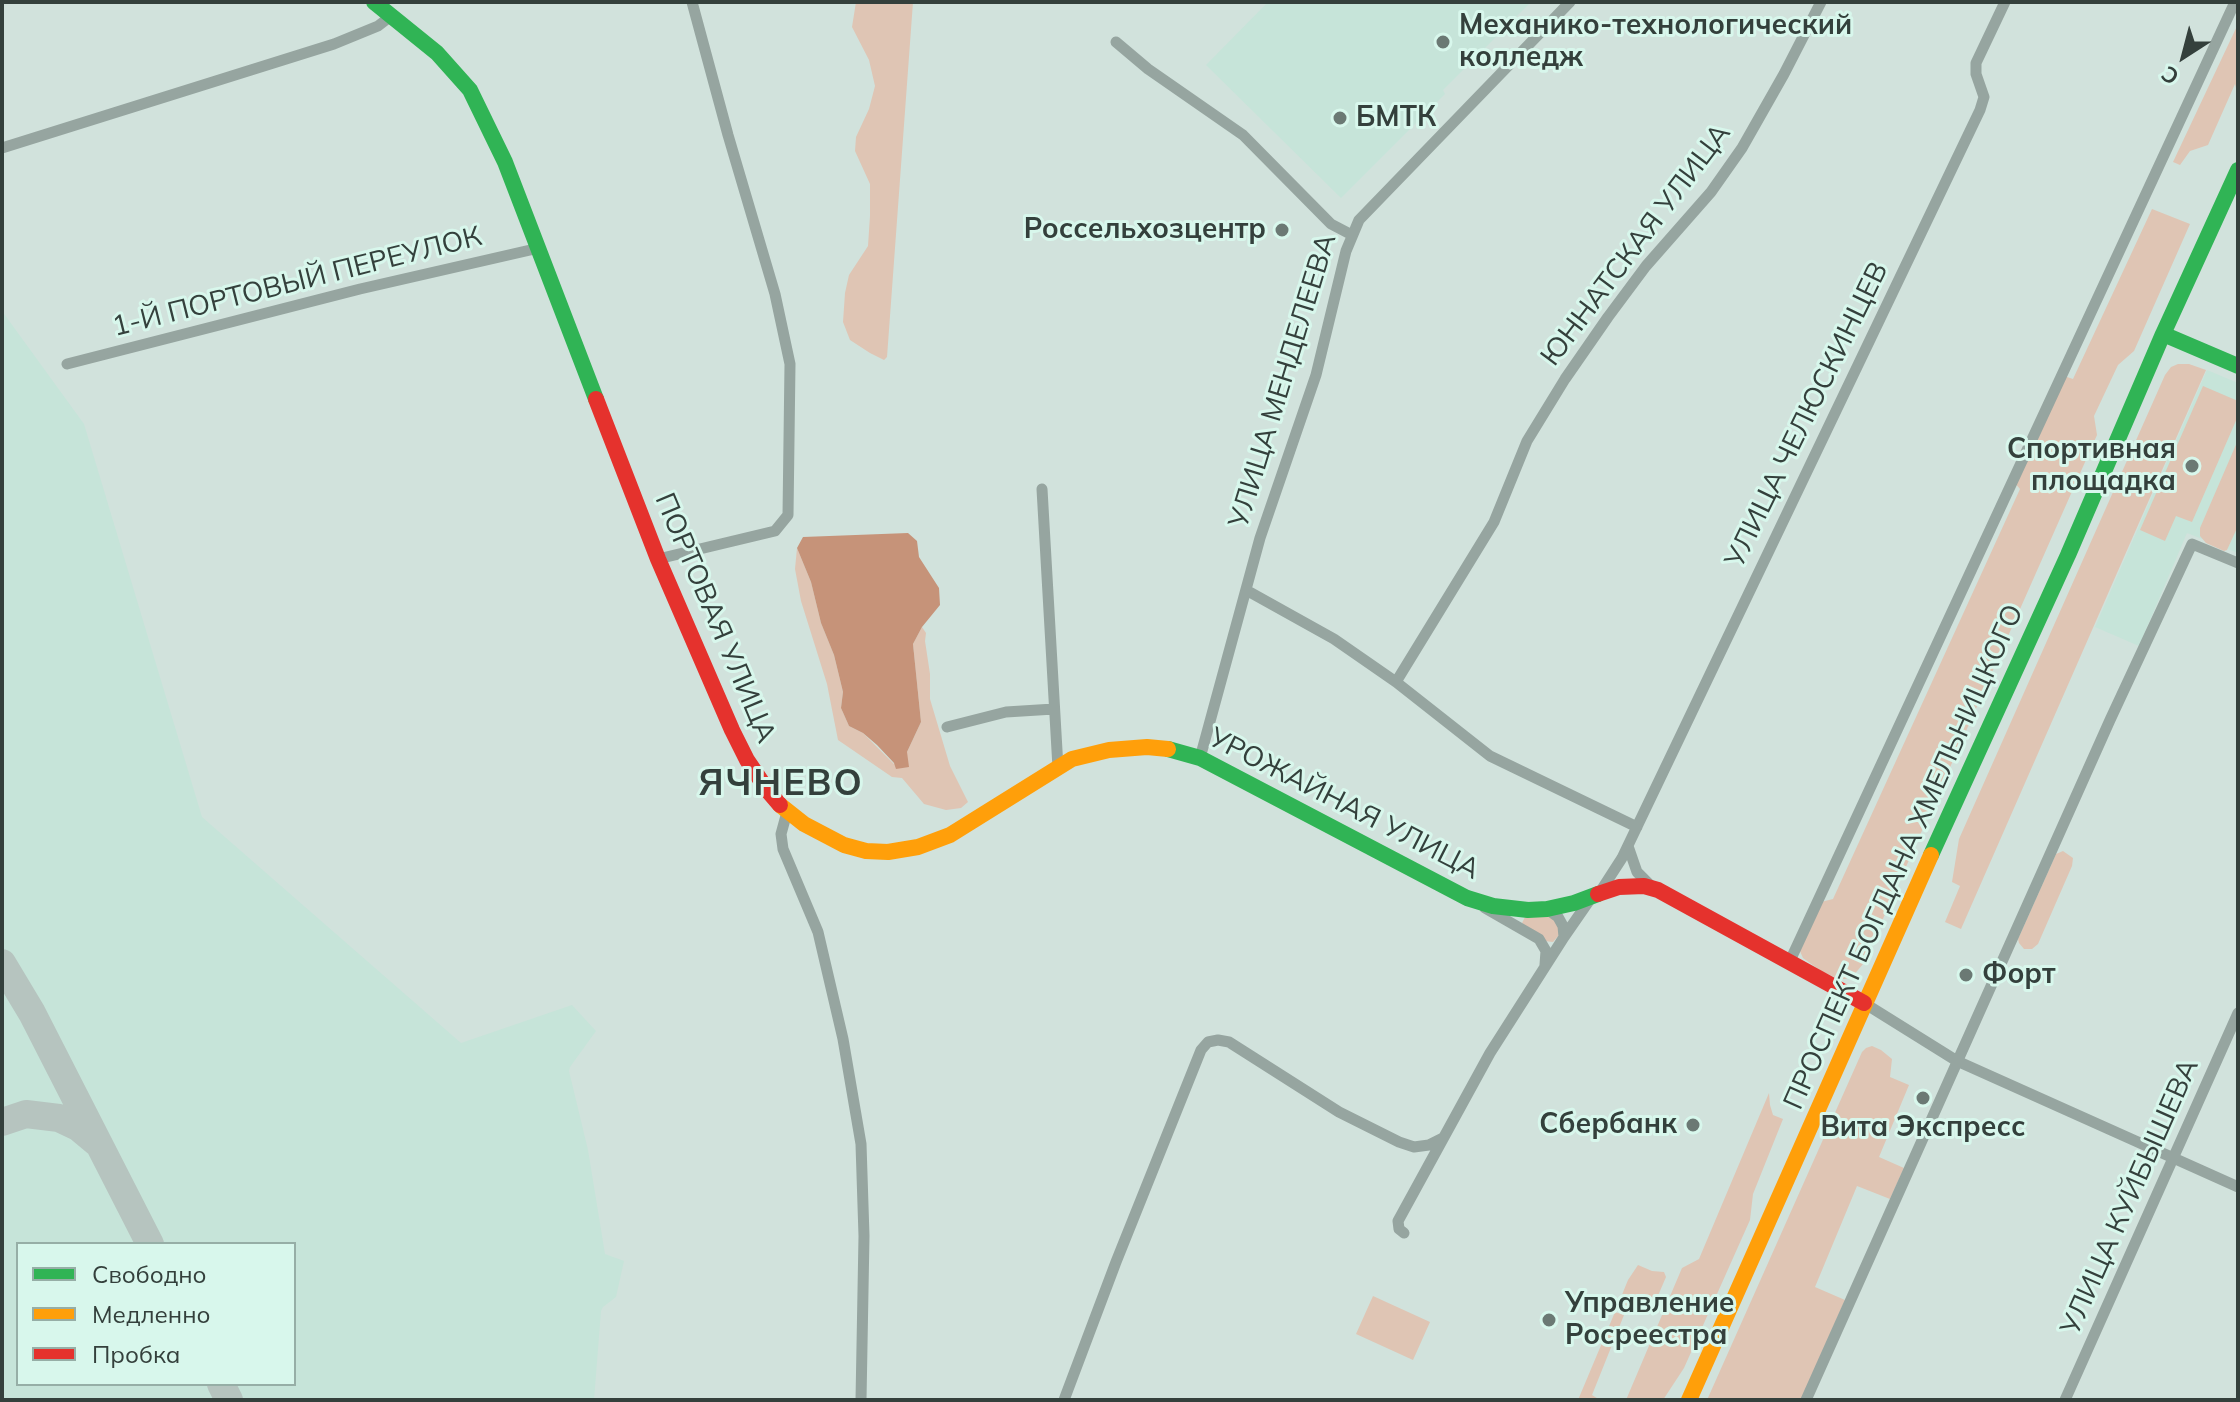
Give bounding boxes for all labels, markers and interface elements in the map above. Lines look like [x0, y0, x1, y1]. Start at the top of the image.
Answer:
place label: Механико-технологический колледж [1459, 9, 1852, 75]
north arrow [2144, 16, 2224, 96]
marker: Механико-технологический колледж [1434, 33, 1452, 51]
text: С [2156, 60, 2184, 91]
place label: БМТК [1356, 101, 1436, 135]
marker: БМТК [1331, 109, 1349, 127]
street label: ЮННАТСКАЯ УЛИЦА [1534, 117, 1738, 373]
place label: Россельхозцентр [1024, 213, 1266, 247]
street label: 1-Й ПОРТОВЫЙ ПЕРЕУЛОК [109, 220, 485, 344]
marker: Россельхозцентр [1273, 221, 1291, 239]
street label: УЛИЦА МЕНДЕЛЕЕВА [1222, 230, 1344, 532]
street label: УЛИЦА ЧЕЛЮСКИНЦЕВ [1718, 257, 1896, 573]
place label: Спортивная площадка [2007, 433, 2176, 499]
marker: Спортивная площадка [2183, 457, 2201, 475]
street label: ПОРТОВАЯ УЛИЦА [647, 488, 783, 748]
street label: ПРОСПЕКТ БОГДАНА ХМЕЛЬНИЦКОГО [1777, 599, 2031, 1115]
street label: УРОЖАЙНАЯ УЛИЦА [1203, 721, 1485, 887]
district label: ЯЧНЕВО [698, 762, 864, 806]
place label: Форт [1982, 958, 2056, 992]
marker: Форт [1957, 966, 1975, 984]
street label: УЛИЦА КУЙБЫШЕВА [2054, 1054, 2206, 1340]
marker: Вита Экспресс [1914, 1089, 1932, 1107]
place label: Сбербанк [1539, 1108, 1677, 1142]
place label: Вита Экспресс [1820, 1111, 2026, 1145]
marker: Сбербанк [1684, 1116, 1702, 1134]
legend [16, 1242, 296, 1386]
text: Свободно [92, 1259, 207, 1289]
place label: Управление Росреестра [1565, 1287, 1735, 1353]
text: Медленно [92, 1299, 211, 1329]
marker: Управление Росреестра [1540, 1311, 1558, 1329]
text: Пробка [92, 1339, 180, 1369]

